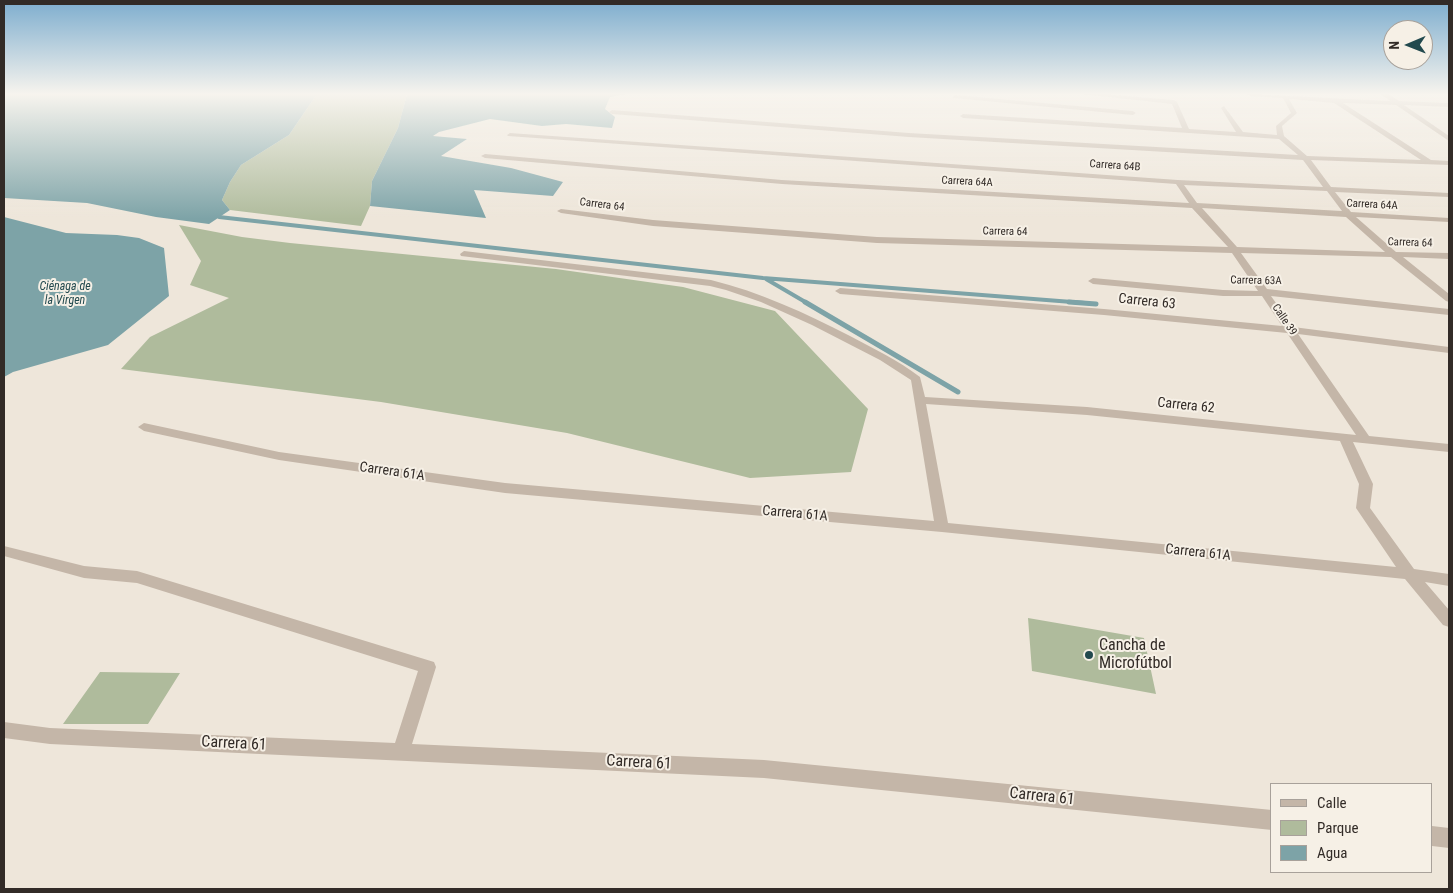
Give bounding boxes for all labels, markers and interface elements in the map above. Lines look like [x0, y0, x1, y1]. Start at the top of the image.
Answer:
north arrow [1383, 20, 1433, 70]
text: N [1386, 41, 1402, 50]
street label: Carrera 64B [1089, 158, 1141, 174]
street label: Carrera 64A [941, 174, 993, 190]
street label: Carrera 64 [579, 196, 625, 214]
street label: Carrera 64A [1346, 197, 1398, 213]
street label: Carrera 64 [982, 225, 1028, 239]
street label: Carrera 64 [1387, 236, 1433, 250]
street label: Carrera 63A [1230, 274, 1282, 288]
water label: Ciénaga de la Virgen [39, 280, 91, 308]
street label: Carrera 63 [1118, 291, 1176, 313]
street label: Calle 39 [1269, 302, 1299, 338]
street label: Carrera 62 [1157, 395, 1215, 417]
street label: Carrera 61A [358, 459, 426, 485]
street label: Carrera 61A [762, 503, 828, 525]
street label: Carrera 61A [1165, 541, 1231, 565]
place label: Cancha de Microfútbol [1099, 636, 1172, 674]
marker: Cancha de Microfútbol [1083, 649, 1095, 661]
street label: Carrera 61 [201, 733, 267, 755]
street label: Carrera 61 [606, 752, 672, 774]
legend [1270, 783, 1433, 873]
street label: Carrera 61 [1008, 784, 1076, 810]
text: Calle [1317, 794, 1347, 812]
text: Parque [1317, 819, 1359, 837]
text: Agua [1317, 844, 1347, 862]

